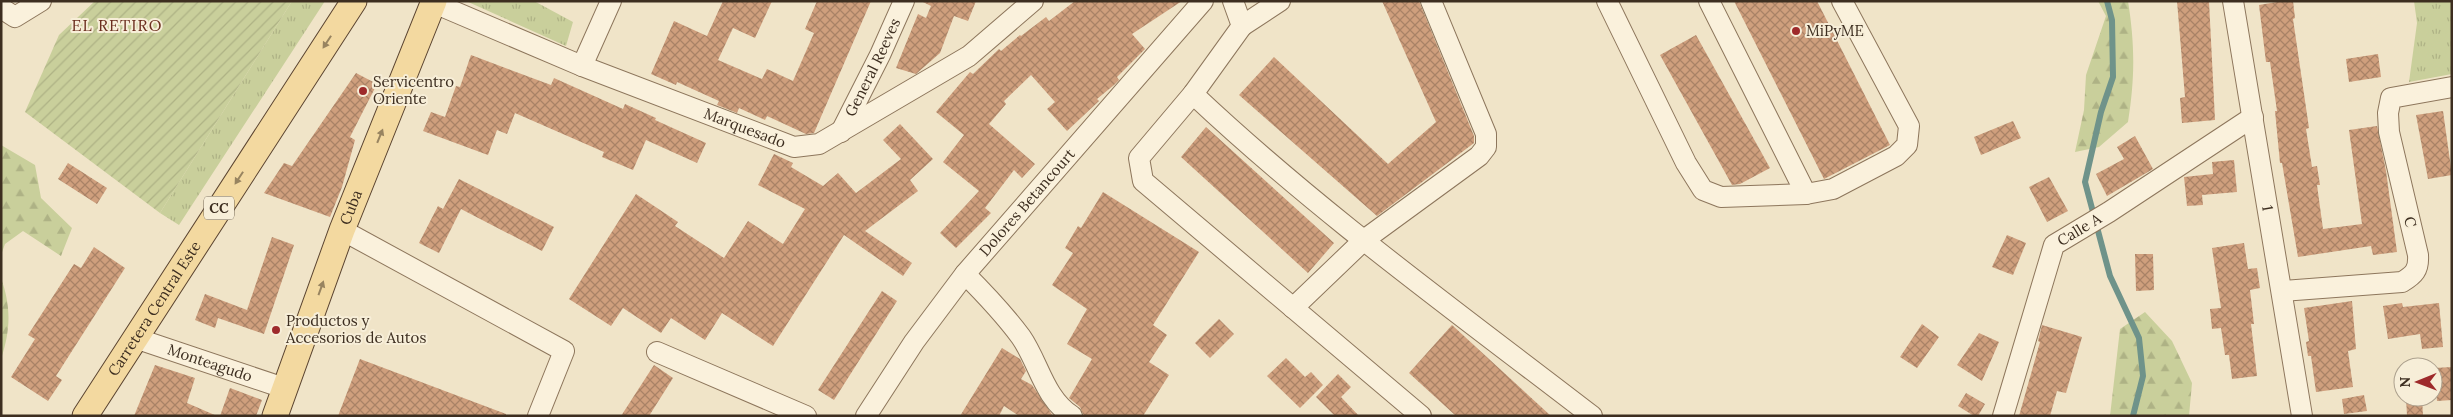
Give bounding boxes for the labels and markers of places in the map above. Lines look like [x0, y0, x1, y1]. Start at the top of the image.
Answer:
place label: MiPyME [1806, 21, 1864, 40]
marker: MiPyME [1790, 25, 1802, 37]
place label: Servicentro Oriente [373, 72, 454, 108]
marker: Servicentro Oriente [357, 85, 369, 97]
place label: Productos y Accesorios de Autos [285, 311, 426, 347]
marker: Productos y Accesorios de Autos [270, 324, 282, 336]

